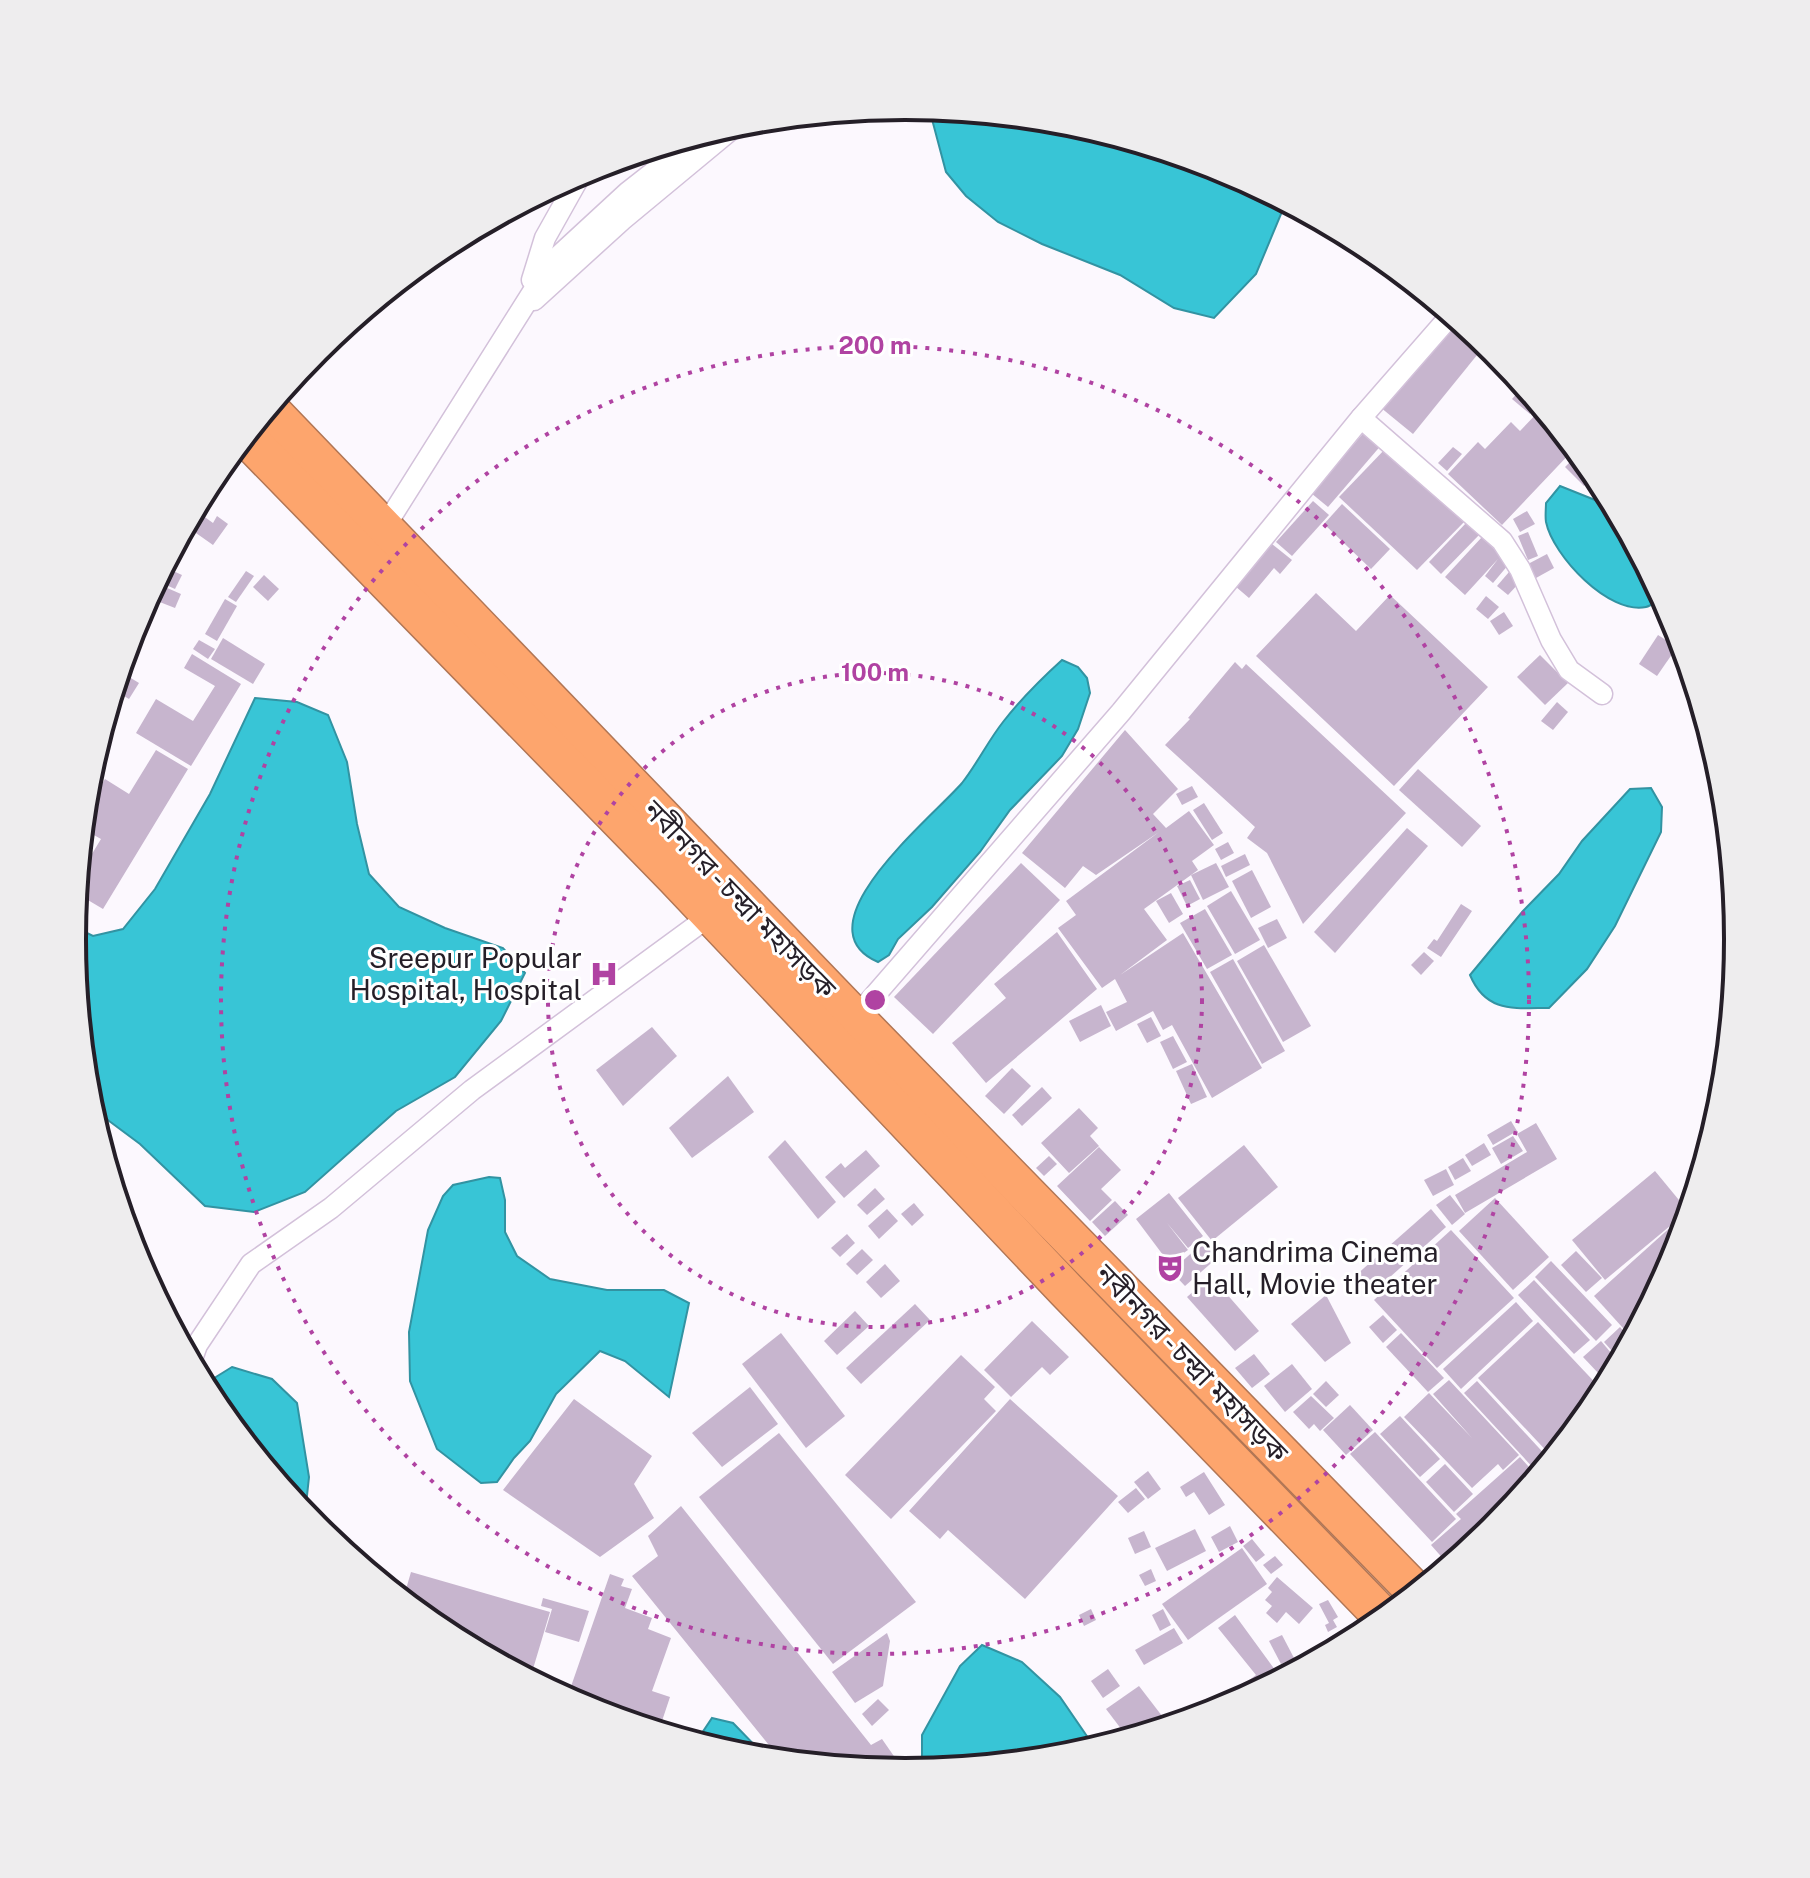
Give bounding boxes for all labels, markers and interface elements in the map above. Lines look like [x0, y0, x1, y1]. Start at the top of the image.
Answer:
text: 200 m [838, 331, 912, 359]
text: 100 m [841, 658, 909, 686]
street label: নবীনগর - চন্দ্রা মহাসড়ক [637, 792, 844, 1005]
place label: Sreepur Popular Hospital, Hospital [349, 941, 582, 1006]
hospital icon: Sreepur Popular Hospital, Hospital [589, 959, 619, 989]
centre of rings [861, 986, 889, 1014]
place label: Chandrima Cinema Hall, Movie theater [1192, 1235, 1438, 1300]
theatre icon: Chandrima Cinema Hall, Movie theater [1155, 1253, 1185, 1283]
street label: নবীনগর - চন্দ্রা মহাসড়ক [1089, 1256, 1296, 1469]

